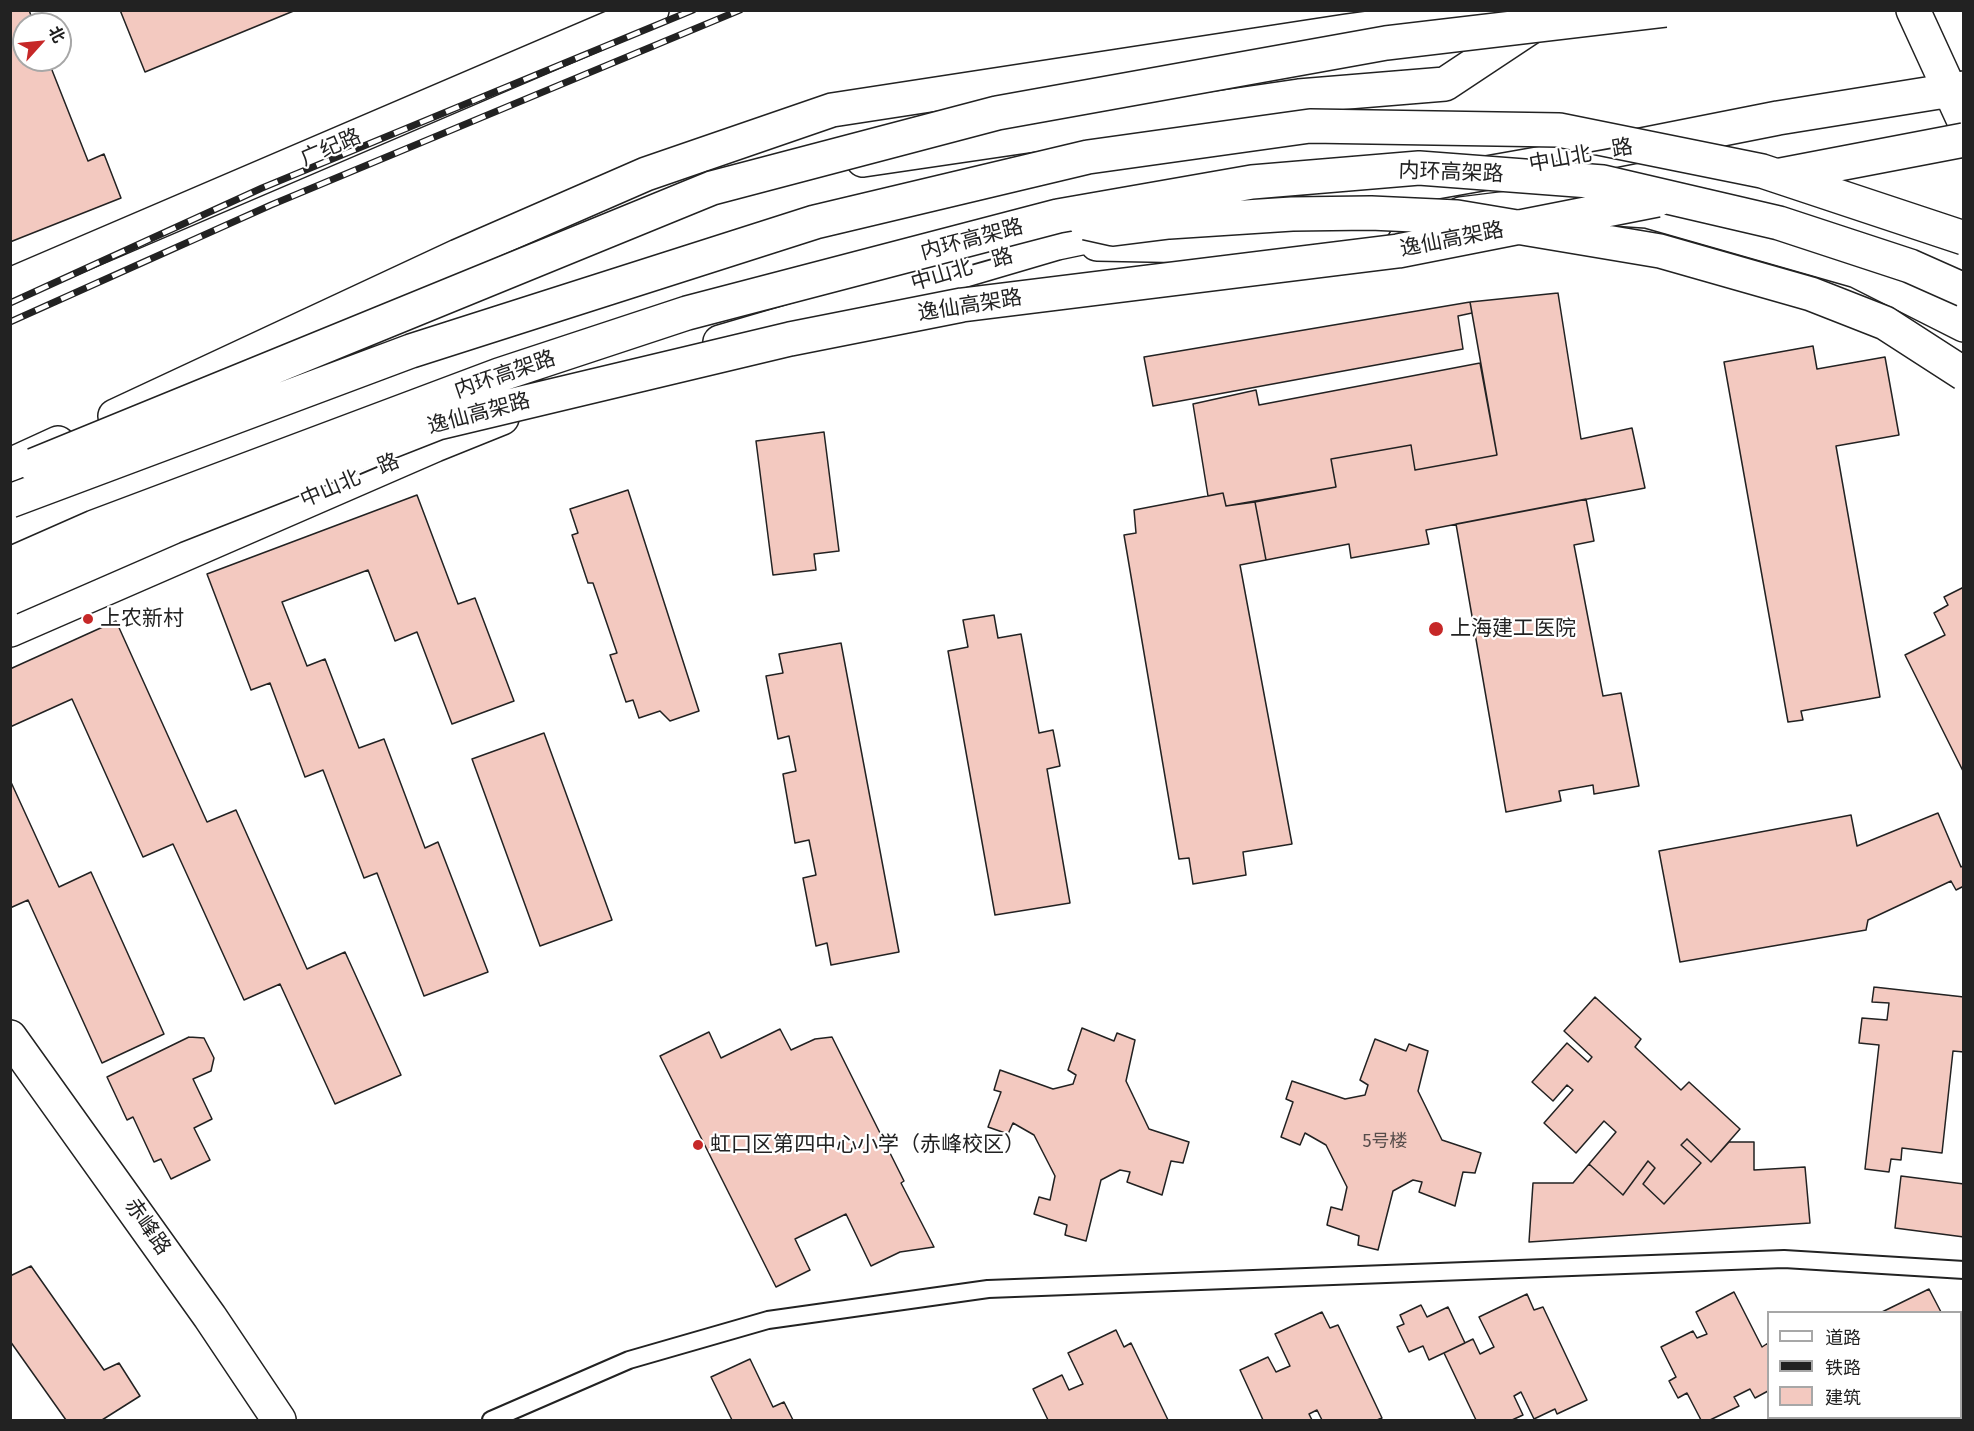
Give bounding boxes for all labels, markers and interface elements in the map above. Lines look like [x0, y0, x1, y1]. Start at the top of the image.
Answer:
north arrow [12, 12, 72, 72]
text: 北 [45, 23, 69, 46]
street label: 广纪路 [297, 124, 365, 172]
street label: 中山北一路 [1527, 134, 1635, 178]
street label: 内环高架路 [1398, 159, 1504, 187]
street label: 内环高架路 [918, 214, 1026, 266]
street label: 逸仙高架路 [1398, 218, 1506, 262]
street label: 中山北一路 [908, 243, 1016, 297]
street label: 逸仙高架路 [916, 285, 1024, 327]
street label: 内环高架路 [451, 346, 559, 404]
street label: 逸仙高架路 [425, 388, 533, 440]
street label: 中山北一路 [297, 449, 403, 513]
place label: 上农新村 [100, 606, 184, 632]
marker: 上农新村 [81, 612, 95, 626]
place label: 上海建工医院 [1450, 616, 1576, 642]
marker: 上海建工医院 [1427, 620, 1445, 638]
house number: 5号楼 [1362, 1131, 1408, 1153]
place label: 虹口区第四中心小学（赤峰校区） [710, 1132, 1025, 1158]
marker: 虹口区第四中心小学（赤峰校区） [691, 1138, 705, 1152]
street label: 赤峰路 [119, 1194, 175, 1260]
legend [1767, 1311, 1962, 1419]
text: 道路 [1825, 1327, 1861, 1349]
text: 铁路 [1825, 1357, 1861, 1379]
text: 建筑 [1825, 1387, 1861, 1409]

